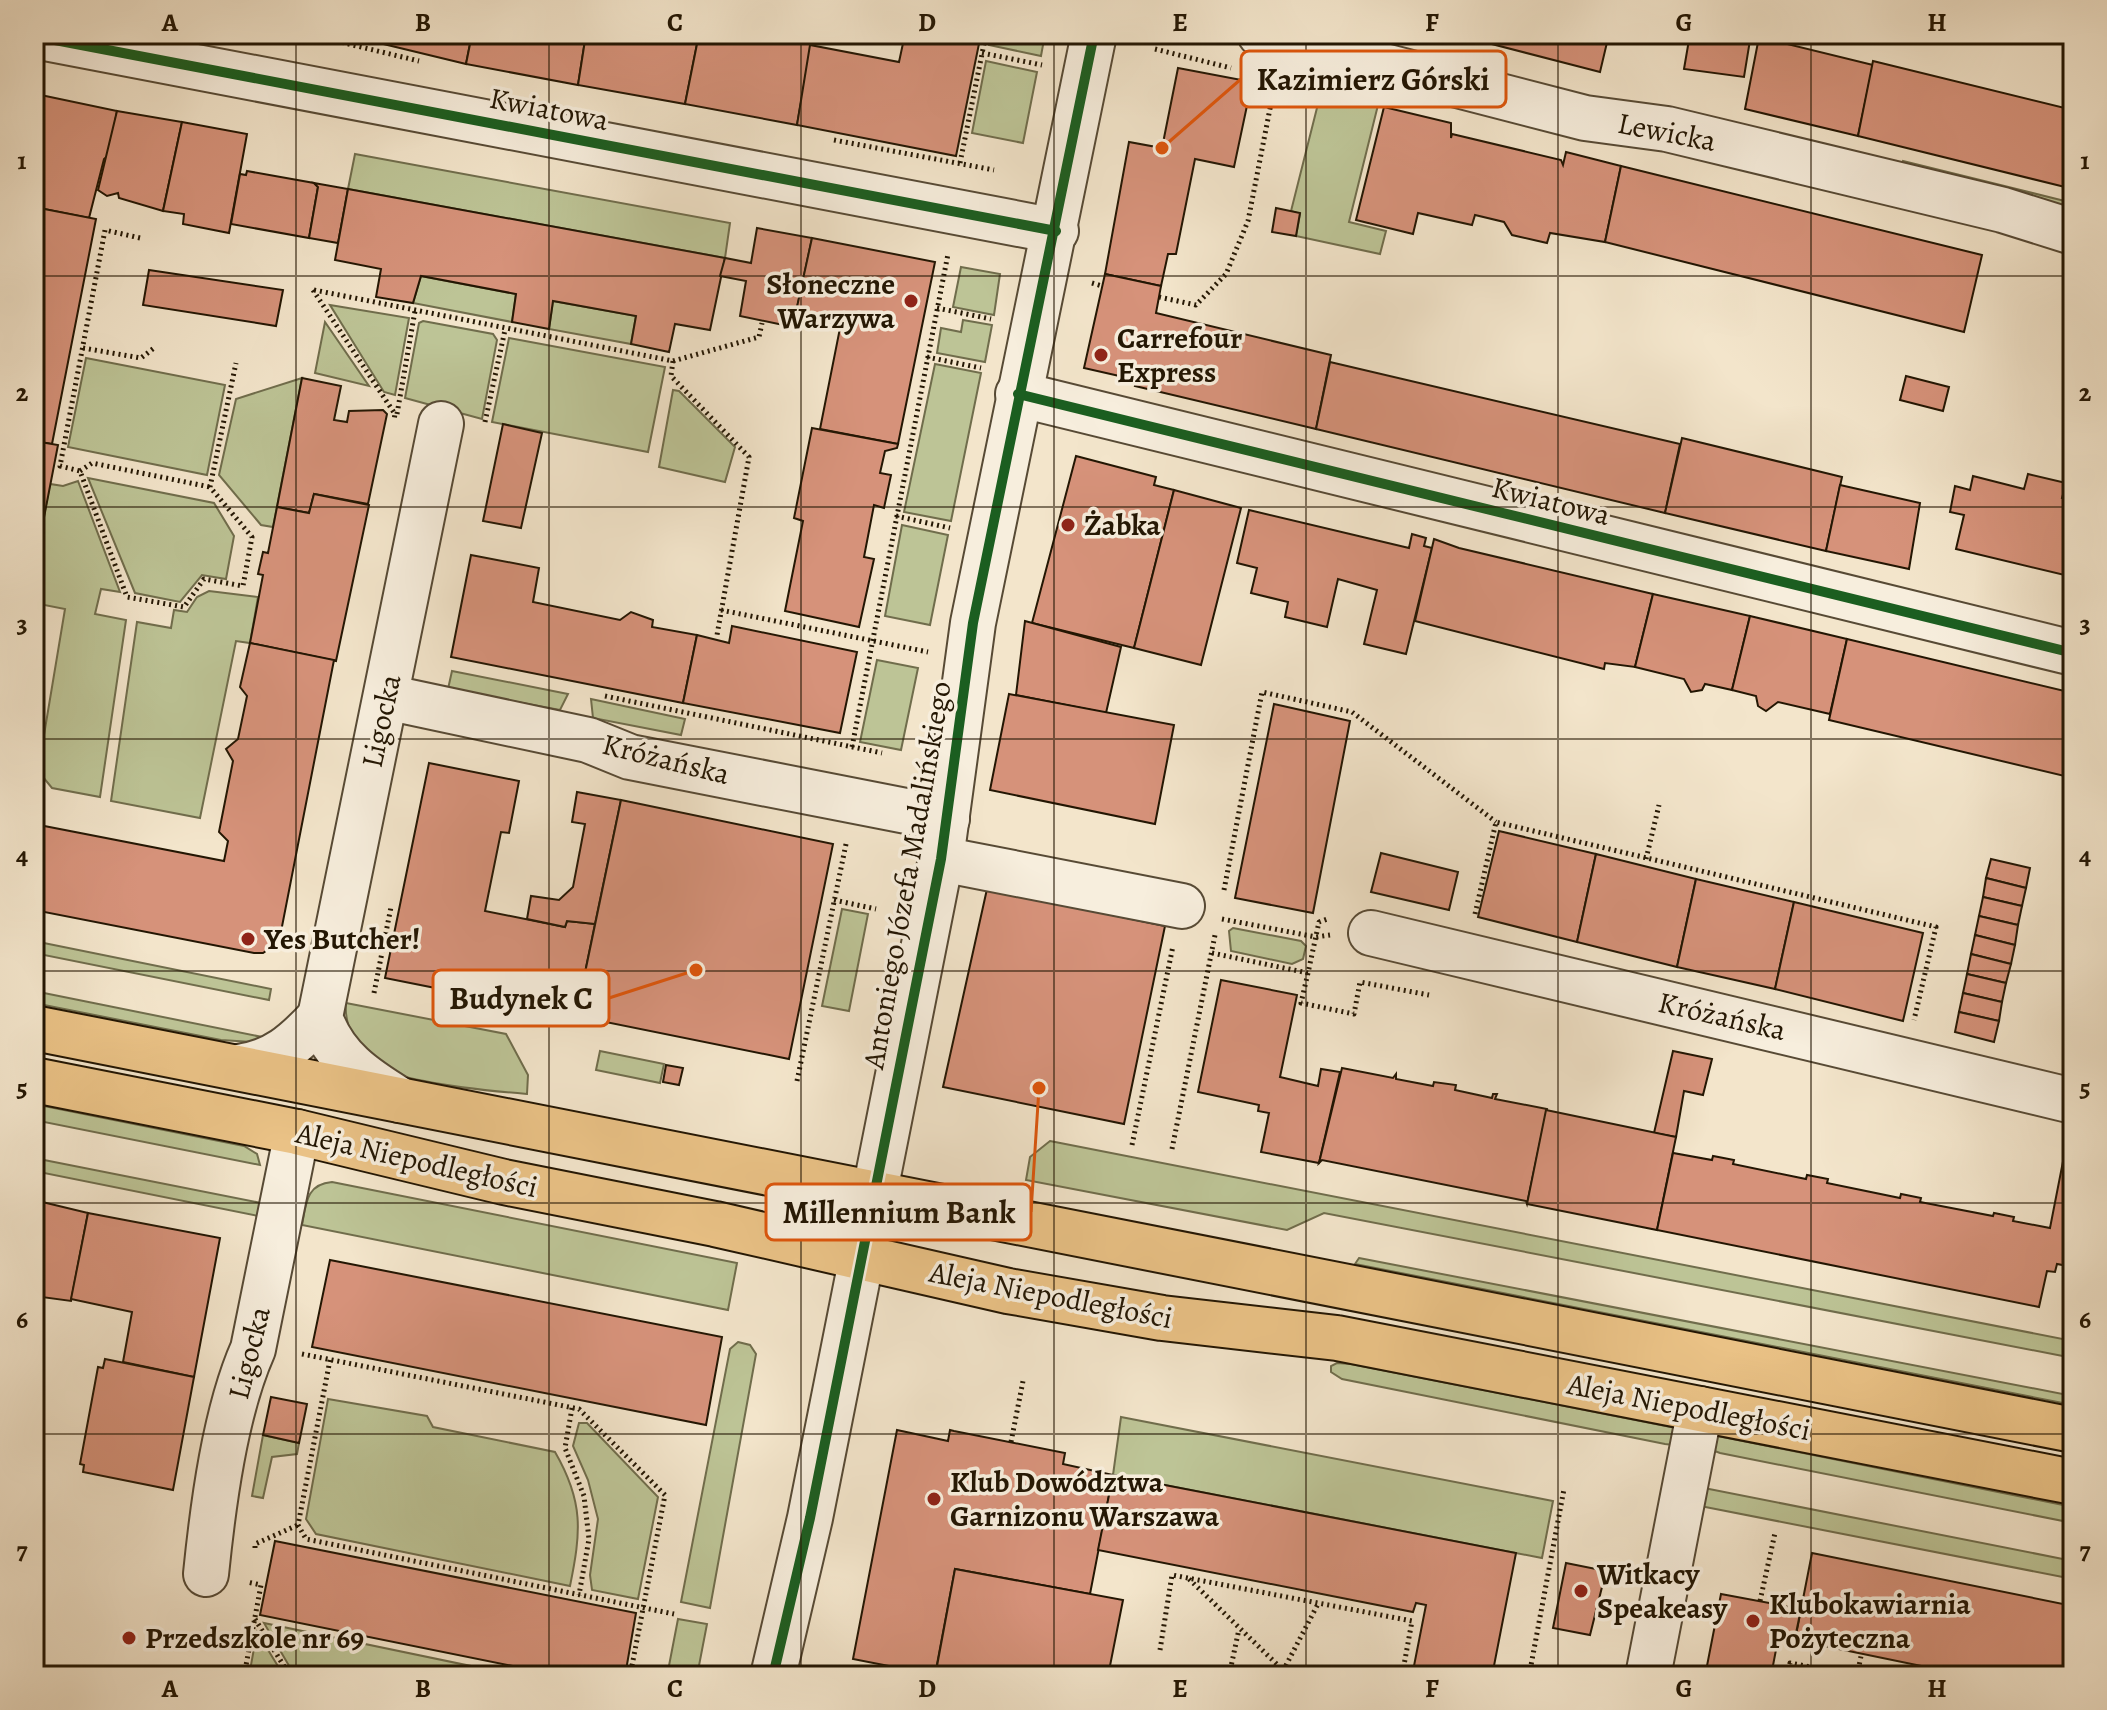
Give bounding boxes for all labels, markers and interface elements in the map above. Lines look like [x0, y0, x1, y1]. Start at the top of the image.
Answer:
text: A [161, 5, 179, 40]
text: B [415, 5, 431, 40]
text: C [667, 5, 683, 40]
text: D [918, 5, 936, 40]
text: E [1172, 5, 1188, 40]
text: F [1425, 5, 1439, 40]
text: G [1675, 5, 1693, 40]
text: H [1927, 5, 1947, 40]
callout: Kazimierz Górski [1241, 51, 1506, 107]
text: Kazimierz Górski [1256, 57, 1490, 101]
street label: Kwiatowa [486, 78, 612, 140]
street label: Lewicka [1614, 103, 1720, 161]
text: 1 [17, 143, 27, 178]
text: 1 [2080, 143, 2090, 178]
place label: Słoneczne Warzywa [766, 264, 895, 338]
marker: Słoneczne Warzywa [902, 292, 920, 310]
place label: Carrefour Express [1117, 318, 1242, 392]
marker: Carrefour Express [1092, 346, 1110, 364]
text: 2 [16, 375, 29, 410]
text: 2 [2079, 375, 2092, 410]
street label: Kwiatowa [1488, 467, 1614, 535]
place label: Żabka [1084, 505, 1161, 545]
marker: Żabka [1059, 516, 1077, 534]
text: 3 [16, 606, 28, 641]
text: 3 [2079, 606, 2091, 641]
street label: Ligocka [352, 671, 410, 771]
street label: Antoniego Józefa Madalińskiego [853, 678, 961, 1073]
street label: Króżańska [598, 724, 734, 794]
text: 4 [16, 838, 28, 873]
text: 4 [2079, 838, 2091, 873]
place label: Yes Butcher! [263, 919, 420, 959]
marker: Yes Butcher! [239, 930, 257, 948]
callout: Budynek C [433, 970, 609, 1026]
text: Budynek C [449, 976, 593, 1020]
street label: Króżańska [1654, 982, 1790, 1050]
text: 5 [16, 1070, 28, 1105]
text: 5 [2079, 1070, 2091, 1105]
street label: Aleja Niepodległości [291, 1113, 542, 1207]
callout: Millennium Bank [766, 1184, 1031, 1240]
text: Millennium Bank [783, 1190, 1016, 1234]
street label: Aleja Niepodległości [925, 1252, 1176, 1338]
text: 6 [16, 1302, 28, 1337]
street label: Ligocka [218, 1302, 280, 1404]
text: 6 [2079, 1302, 2091, 1337]
street label: Aleja Niepodległości [1563, 1364, 1814, 1450]
place label: Klub Dowództwa Garnizonu Warszawa [950, 1462, 1220, 1536]
marker: Klub Dowództwa Garnizonu Warszawa [925, 1490, 943, 1508]
text: 7 [16, 1533, 28, 1568]
text: 7 [2079, 1533, 2091, 1568]
place label: Witkacy Speakeasy [1596, 1554, 1728, 1628]
marker: Witkacy Speakeasy [1572, 1582, 1590, 1600]
place label: Klubokawiarnia Pożyteczna [1769, 1584, 1971, 1658]
marker: Klubokawiarnia Pożyteczna [1744, 1612, 1762, 1630]
place label: Przedszkole nr 69 [145, 1618, 364, 1658]
marker: Przedszkole nr 69 [120, 1629, 138, 1647]
text: A [161, 1671, 179, 1706]
text: B [415, 1671, 431, 1706]
text: C [667, 1671, 683, 1706]
text: D [918, 1671, 936, 1706]
text: E [1172, 1671, 1188, 1706]
text: F [1425, 1671, 1439, 1706]
text: G [1675, 1671, 1693, 1706]
text: H [1927, 1671, 1947, 1706]

